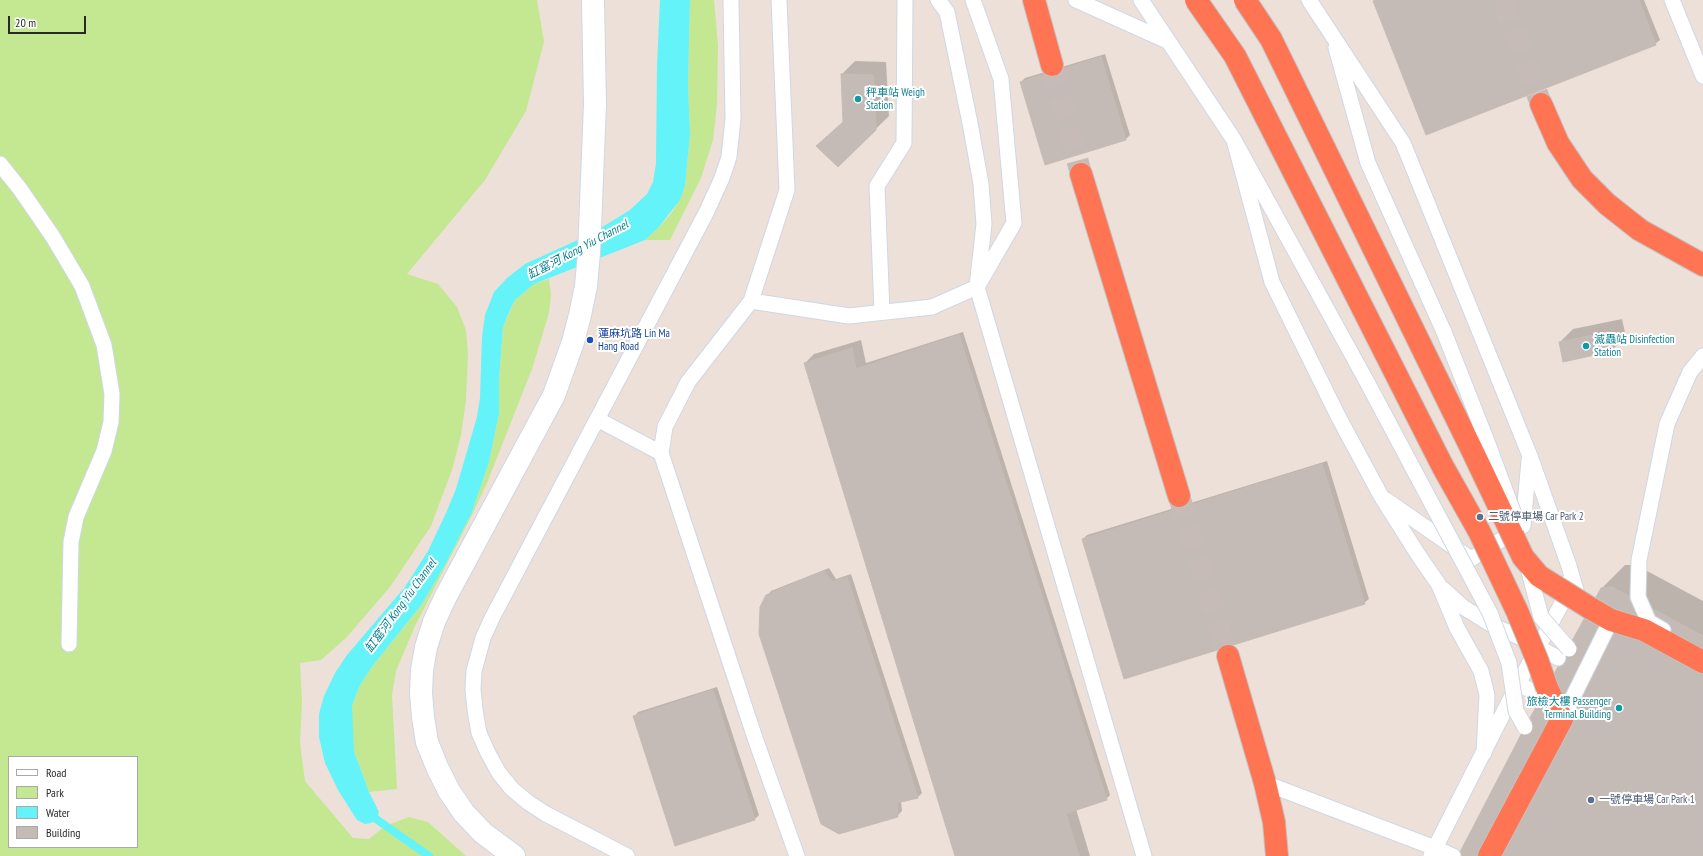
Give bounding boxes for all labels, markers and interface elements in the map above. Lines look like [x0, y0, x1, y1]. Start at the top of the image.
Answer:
scale bar [10, 8, 88, 34]
text: 20 m [15, 15, 36, 30]
place label: 秤車站 Weigh Station [866, 86, 925, 112]
marker: 秤車站 Weigh Station [853, 94, 863, 104]
water label: 缸窰河 Kong Yiu Channel [525, 217, 631, 283]
place label: 蓮麻坑路 Lin Ma Hang Road [598, 327, 670, 353]
place label: 滅蟲站 Disinfection Station [1594, 333, 1675, 359]
marker: 蓮麻坑路 Lin Ma Hang Road [585, 335, 595, 345]
marker: 滅蟲站 Disinfection Station [1581, 341, 1591, 351]
place label: 二號停車場 Car Park 2 [1488, 510, 1584, 524]
marker: 二號停車場 Car Park 2 [1475, 512, 1485, 522]
water label: 缸窰河 Kong Yiu Channel [362, 557, 440, 655]
place label: 旅檢大樓 Passenger Terminal Building [1526, 695, 1611, 721]
marker: 旅檢大樓 Passenger Terminal Building [1614, 703, 1624, 713]
legend [8, 756, 138, 848]
text: Road [46, 765, 66, 780]
text: Park [46, 785, 64, 800]
place label: 一號停車場 Car Park 1 [1599, 793, 1695, 807]
marker: 一號停車場 Car Park 1 [1586, 795, 1596, 805]
text: Water [46, 805, 70, 820]
text: Building [46, 825, 81, 840]

